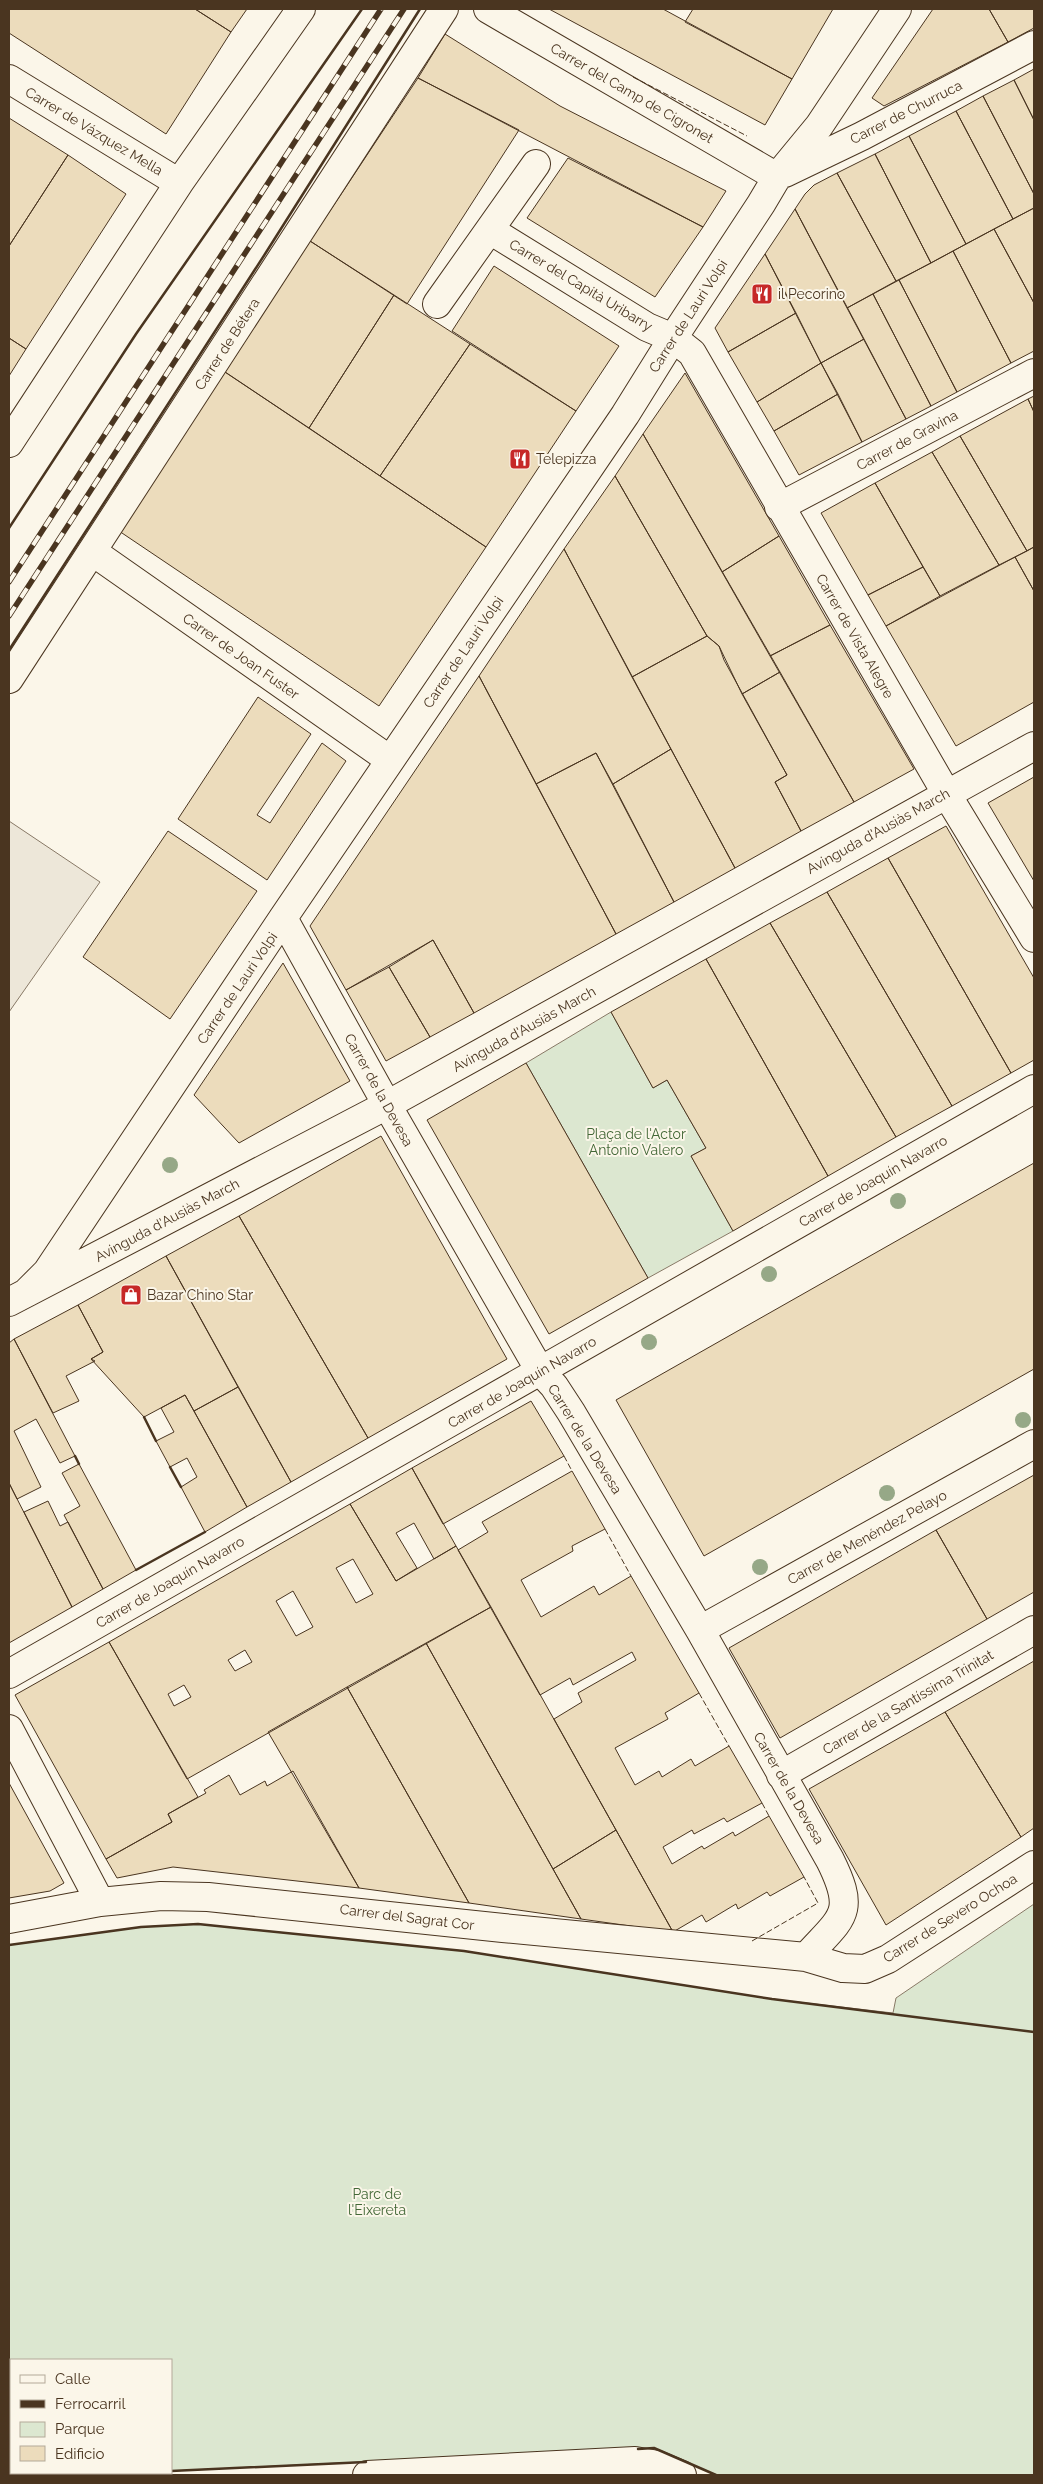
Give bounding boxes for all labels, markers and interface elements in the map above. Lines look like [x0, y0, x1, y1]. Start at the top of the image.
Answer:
street label: Carrer del Camp de Cigronet [548, 40, 716, 146]
street label: Carrer de Churruca [847, 77, 965, 147]
street label: Carrer de Vázquez Mella [22, 84, 166, 178]
street label: Carrer del Capità Uribarry [507, 236, 656, 334]
street label: Carrer de Lauri Volpi [646, 257, 730, 375]
restaurant icon: il Pecorino [750, 282, 774, 306]
place label: il Pecorino [778, 286, 845, 302]
street label: Carrer de Bétera [191, 295, 263, 393]
street label: Carrer de Gravina [854, 407, 960, 473]
restaurant icon: Telepizza [508, 447, 532, 471]
place label: Telepizza [536, 451, 596, 467]
street label: Carrer de Vista Alegre [813, 571, 897, 701]
street label: Carrer de Lauri Volpi [420, 593, 506, 711]
street label: Carrer de Joan Fuster [180, 610, 302, 702]
street label: Avinguda d'Ausiàs March [804, 785, 952, 877]
street label: Carrer de Lauri Volpi [194, 929, 280, 1047]
street label: Avinguda d'Ausiàs March [450, 983, 598, 1075]
street label: Carrer de la Devesa [341, 1031, 417, 1149]
park label: Plaça de l'Actor Antonio Valero [586, 1126, 686, 1158]
street label: Carrer de Joaquín Navarro [796, 1132, 950, 1230]
street label: Avinguda d'Ausiàs March [92, 1175, 242, 1265]
shop icon: Bazar Chino Star [119, 1283, 143, 1307]
place label: Bazar Chino Star [147, 1287, 253, 1303]
street label: Carrer de Joaquín Navarro [445, 1333, 599, 1431]
street label: Carrer de la Devesa [545, 1381, 625, 1497]
street label: Carrer de Menéndez Pelayo [785, 1486, 949, 1588]
street label: Carrer de Joaquín Navarro [93, 1533, 247, 1631]
street label: Carrer de la Santíssima Trinitat [820, 1646, 996, 1758]
street label: Carrer de la Devesa [750, 1729, 828, 1847]
street label: Carrer de Severo Ochoa [880, 1870, 1020, 1966]
street label: Carrer del Sagrat Cor [339, 1901, 475, 1933]
park label: Parc de l'Eixereta [348, 2186, 406, 2218]
legend [10, 2359, 172, 2474]
text: Calle [55, 2370, 91, 2388]
text: Ferrocarril [55, 2395, 127, 2413]
text: Parque [55, 2420, 105, 2438]
text: Edificio [55, 2445, 105, 2463]

